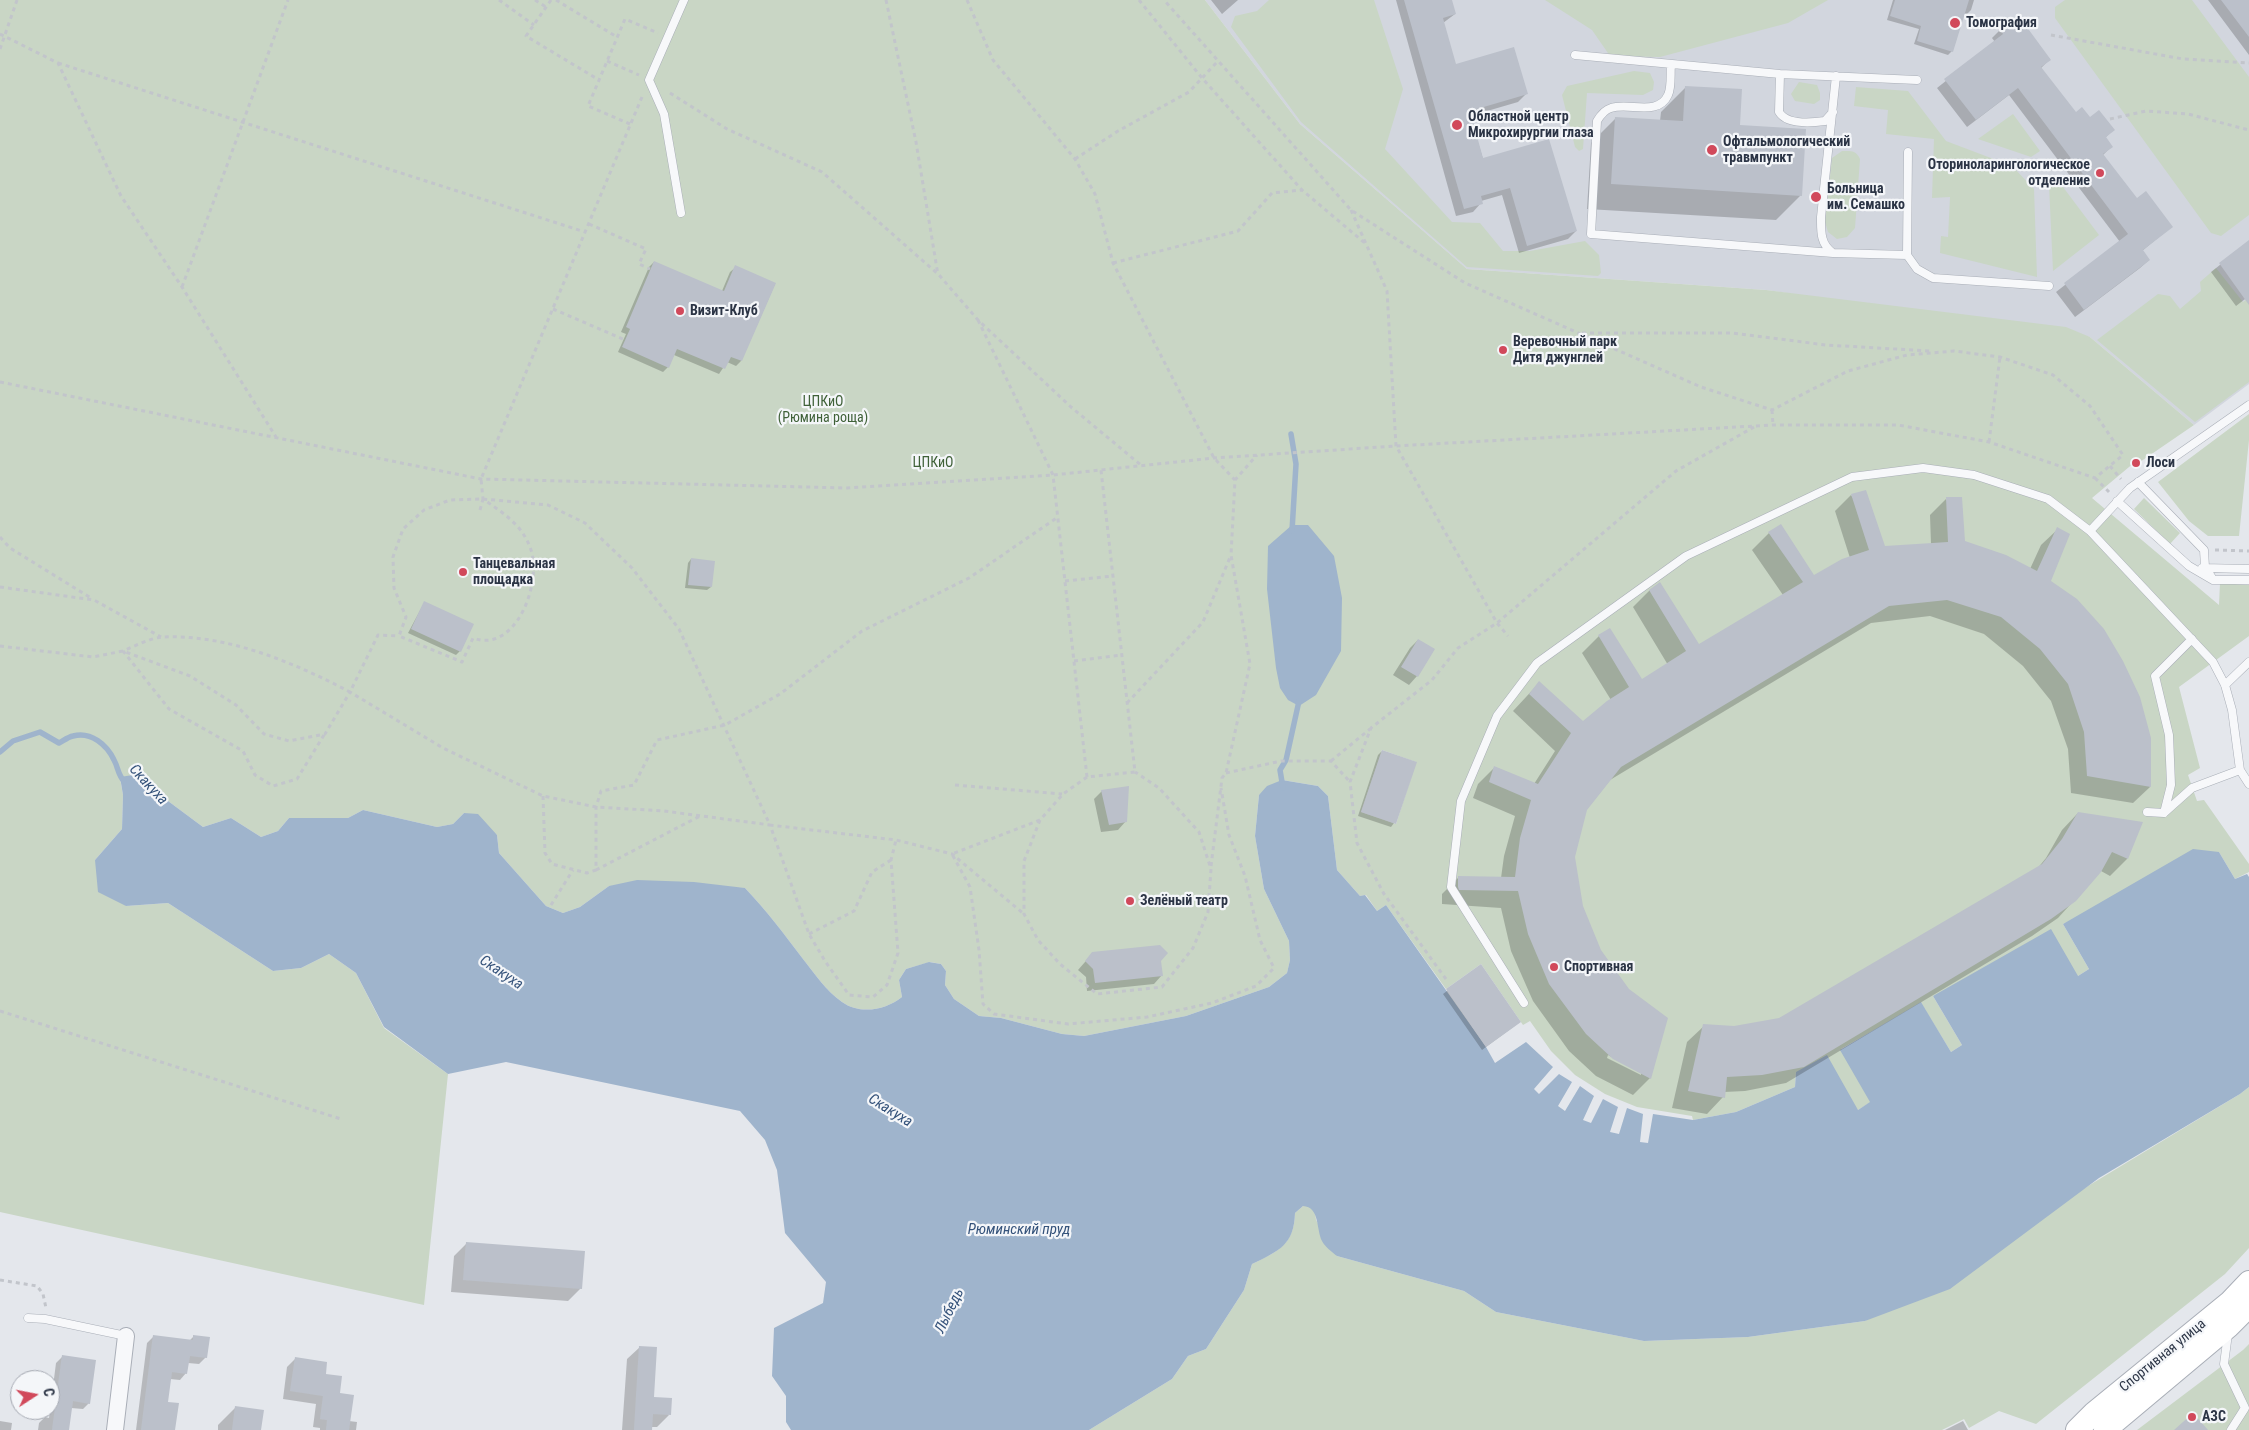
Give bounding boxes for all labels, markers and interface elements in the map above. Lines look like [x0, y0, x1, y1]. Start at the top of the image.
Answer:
place label: Томография [1966, 15, 2037, 31]
marker: Томография [1948, 16, 1962, 30]
place label: Областной центр Микрохирургии глаза [1468, 109, 1594, 142]
marker: Областной центр Микрохирургии глаза [1450, 118, 1464, 132]
place label: Офтальмологический травмпункт [1723, 134, 1850, 166]
marker: Офтальмологический травмпункт [1705, 143, 1719, 157]
place label: Оториноларингологическое отделение [1928, 157, 2090, 190]
marker: Оториноларингологическое отделение [2094, 167, 2106, 179]
place label: Больница им. Семашко [1827, 181, 1905, 213]
marker: Больница им. Семашко [1809, 190, 1823, 204]
place label: Визит-Клуб [690, 303, 758, 319]
marker: Визит-Клуб [674, 305, 686, 317]
place label: Веревочный парк Дитя джунглей [1513, 334, 1617, 367]
marker: Веревочный парк Дитя джунглей [1497, 344, 1509, 356]
park label: ЦПКиО (Рюмина роща) [778, 394, 868, 427]
park label: ЦПКиО [913, 455, 953, 471]
place label: Лоси [2146, 455, 2175, 471]
marker: Лоси [2130, 457, 2142, 469]
place label: Танцевальная площадка [473, 556, 555, 588]
marker: Танцевальная площадка [457, 566, 469, 578]
water label: Скакуха [125, 761, 171, 809]
place label: Зелёный театр [1140, 893, 1228, 909]
marker: Зелёный театр [1124, 895, 1136, 907]
water label: Скакуха [476, 952, 526, 994]
place label: Спортивная [1564, 959, 1633, 975]
marker: Спортивная [1548, 961, 1560, 973]
water label: Скакуха [865, 1090, 915, 1132]
water label: Рюминский пруд [968, 1221, 1070, 1239]
water label: Лыбедь [931, 1286, 969, 1336]
street label: Спортивная улица [2116, 1316, 2210, 1396]
north arrow [10, 1370, 60, 1420]
text: С [40, 1387, 57, 1398]
place label: АЗС [2202, 1409, 2226, 1425]
marker: АЗС [2186, 1411, 2198, 1423]

